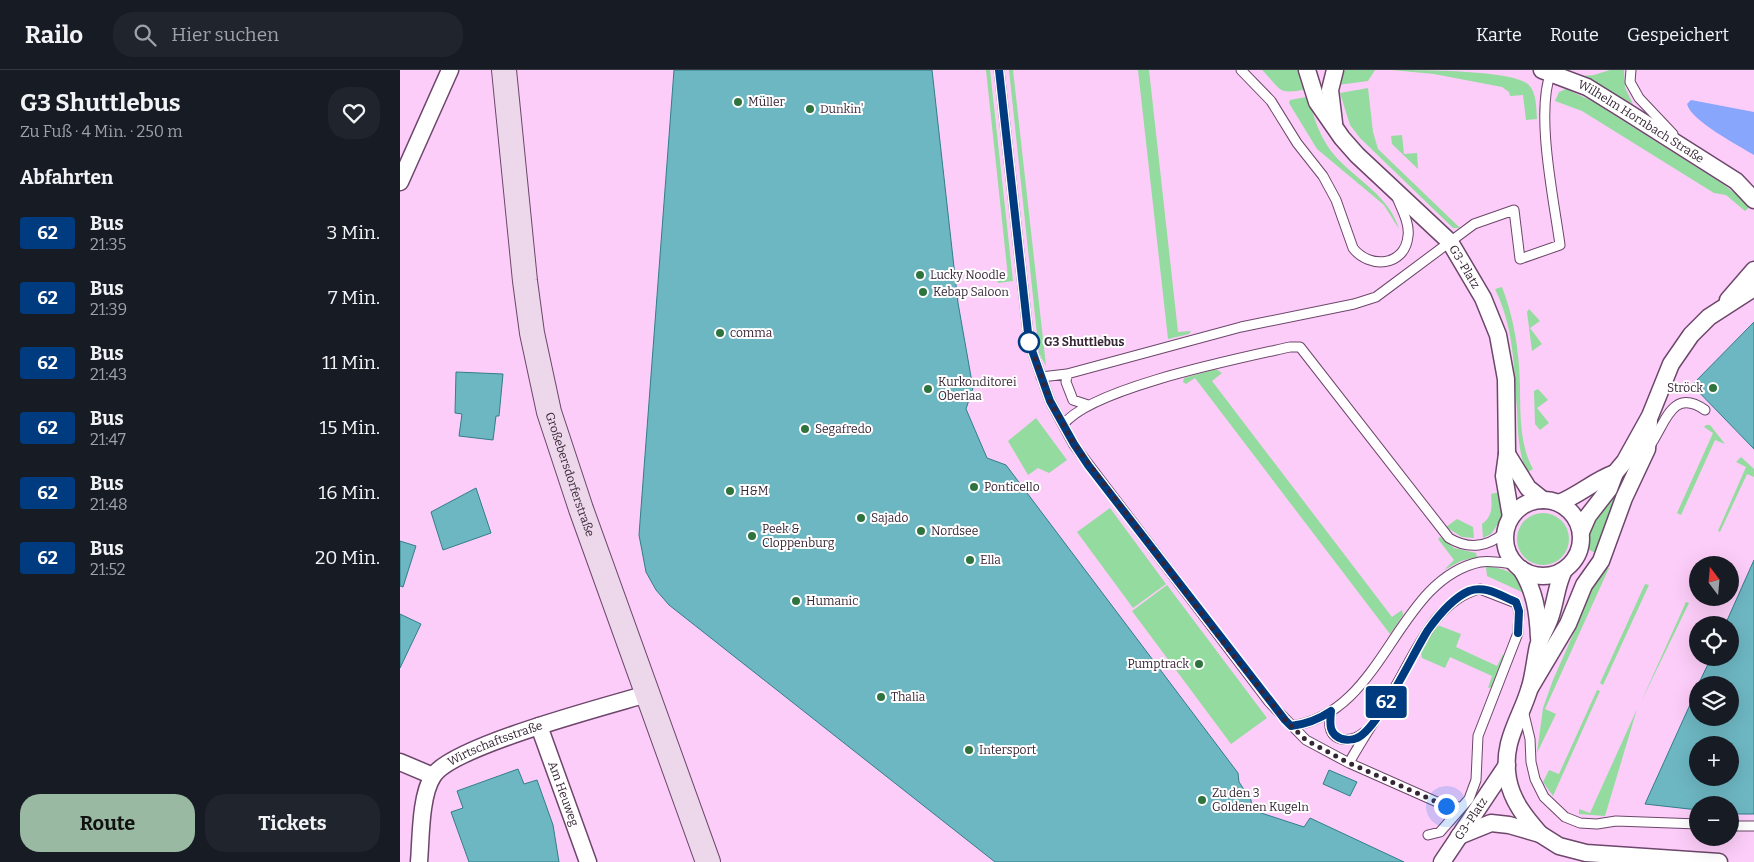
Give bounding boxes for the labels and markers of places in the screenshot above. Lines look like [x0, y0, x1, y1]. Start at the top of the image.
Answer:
place label: Müller [748, 95, 786, 109]
marker: Müller [732, 96, 744, 108]
place label: Dunkin' [820, 102, 863, 116]
marker: Dunkin' [804, 103, 816, 115]
place label: Lucky Noodle [930, 268, 1006, 282]
marker: Lucky Noodle [914, 269, 926, 281]
place label: Kebap Saloon [933, 285, 1009, 299]
marker: Kebap Saloon [917, 286, 929, 298]
place label: comma [730, 326, 773, 340]
marker: comma [714, 327, 726, 339]
marker: G3 Shuttlebus [1018, 331, 1040, 353]
place label: G3 Shuttlebus [1044, 335, 1124, 349]
place label: Kurkonditorei Oberlaa [938, 375, 1017, 403]
place label: Ströck [1667, 381, 1703, 395]
marker: Ströck [1707, 382, 1719, 394]
marker: Kurkonditorei Oberlaa [922, 383, 934, 395]
place label: Segafredo [815, 422, 872, 436]
marker: Segafredo [799, 423, 811, 435]
place label: Ponticello [984, 480, 1040, 494]
marker: Ponticello [968, 481, 980, 493]
place label: H&M [740, 484, 769, 498]
marker: H&M [724, 485, 736, 497]
place label: Sajado [871, 511, 908, 525]
marker: Sajado [855, 512, 867, 524]
place label: Peek & Cloppenburg [762, 522, 835, 550]
place label: Nordsee [931, 524, 978, 538]
marker: Nordsee [915, 525, 927, 537]
marker: Peek & Cloppenburg [746, 530, 758, 542]
place label: Ella [980, 553, 1001, 567]
marker: Ella [964, 554, 976, 566]
place label: Humanic [806, 594, 858, 608]
marker: Humanic [790, 595, 802, 607]
place label: Pumptrack [1127, 657, 1189, 671]
marker: Pumptrack [1193, 658, 1205, 670]
place label: Thalia [891, 690, 926, 704]
marker: Thalia [875, 691, 887, 703]
place label: Intersport [979, 743, 1037, 757]
marker: Intersport [963, 744, 975, 756]
place label: Zu den 3 Goldenen Kugeln [1212, 786, 1309, 814]
marker: Zu den 3 Goldenen Kugeln [1196, 794, 1208, 806]

